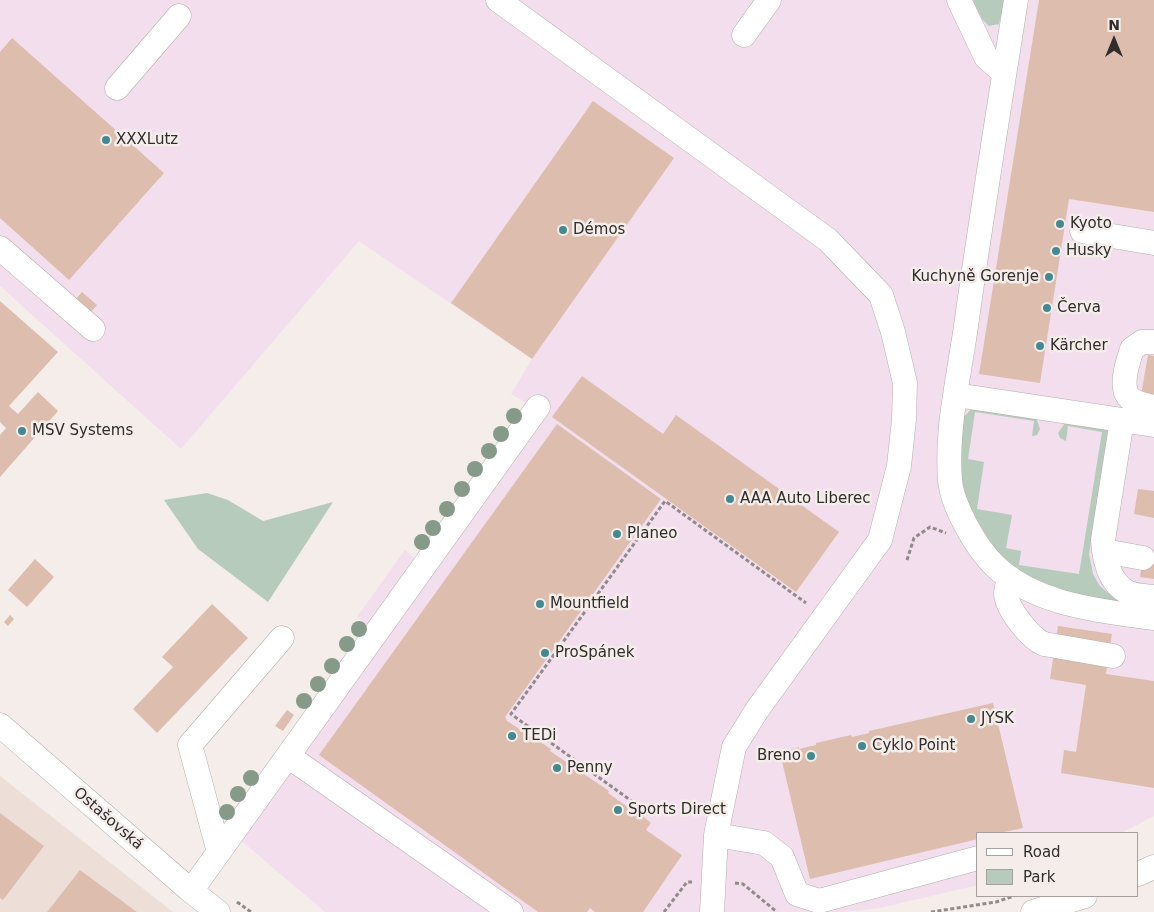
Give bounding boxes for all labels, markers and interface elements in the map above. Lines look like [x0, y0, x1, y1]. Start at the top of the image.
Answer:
north arrow [1089, 15, 1139, 65]
text: N [1108, 17, 1120, 33]
place label: XXXLutz [116, 131, 178, 149]
marker: XXXLutz [100, 134, 112, 146]
place label: Kyoto [1070, 215, 1112, 233]
marker: Kyoto [1054, 218, 1066, 230]
place label: Démos [573, 221, 625, 239]
marker: Démos [557, 224, 569, 236]
place label: Husky [1066, 242, 1112, 260]
marker: Husky [1050, 245, 1062, 257]
place label: Kuchyně Gorenje [912, 268, 1039, 286]
marker: Kuchyně Gorenje [1043, 271, 1055, 283]
place label: Červa [1057, 299, 1101, 317]
marker: Červa [1041, 302, 1053, 314]
place label: Kärcher [1050, 337, 1108, 355]
marker: Kärcher [1034, 340, 1046, 352]
place label: MSV Systems [32, 422, 133, 440]
marker: MSV Systems [16, 425, 28, 437]
place label: AAA Auto Liberec [740, 490, 871, 508]
marker: AAA Auto Liberec [724, 493, 736, 505]
place label: Planeo [627, 525, 677, 543]
marker: Planeo [611, 528, 623, 540]
place label: Mountfield [550, 595, 629, 613]
marker: Mountfield [534, 598, 546, 610]
place label: ProSpánek [555, 644, 634, 662]
marker: ProSpánek [539, 647, 551, 659]
place label: JYSK [981, 710, 1014, 728]
marker: JYSK [965, 713, 977, 725]
place label: TEDi [522, 727, 556, 745]
marker: TEDi [506, 730, 518, 742]
place label: Cyklo Point [872, 737, 955, 755]
marker: Cyklo Point [856, 740, 868, 752]
place label: Breno [757, 747, 801, 765]
marker: Breno [805, 750, 817, 762]
place label: Penny [567, 759, 613, 777]
marker: Penny [551, 762, 563, 774]
street label: Ostašovská [70, 784, 146, 854]
place label: Sports Direct [628, 801, 726, 819]
marker: Sports Direct [612, 804, 624, 816]
legend [976, 832, 1139, 897]
text: Road [1023, 843, 1061, 861]
text: Park [1023, 868, 1055, 886]

